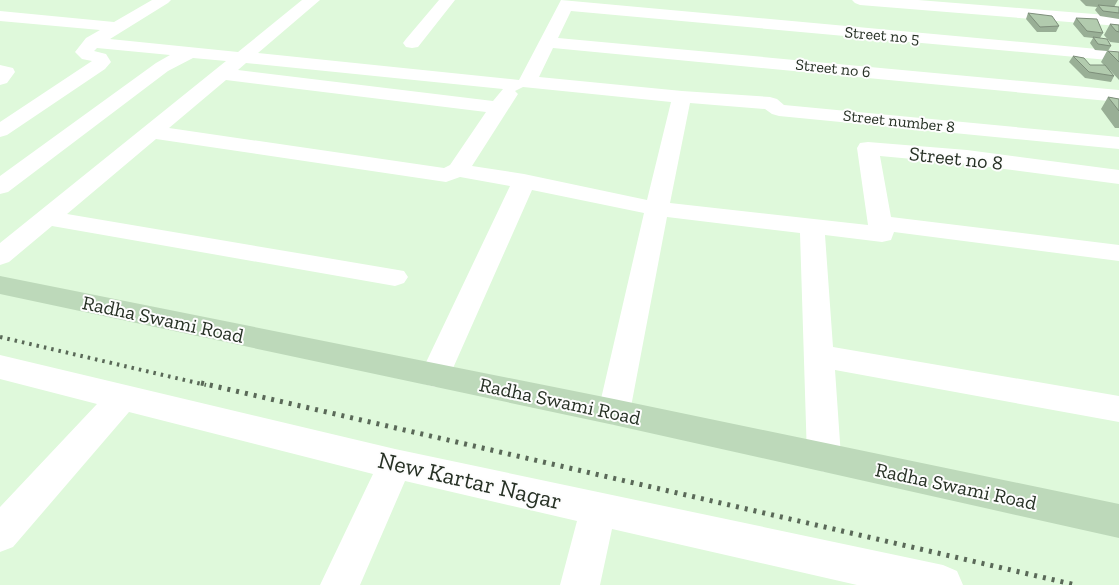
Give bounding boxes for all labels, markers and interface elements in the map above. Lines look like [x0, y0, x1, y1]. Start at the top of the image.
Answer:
street label: Street no 5 [844, 22, 920, 48]
street label: Street no 6 [795, 55, 871, 81]
street label: Street number 8 [842, 106, 956, 136]
street label: Street no 8 [908, 141, 1004, 175]
street label: Radha Swami Road [80, 290, 246, 348]
street label: Radha Swami Road [477, 372, 643, 430]
street label: New Kartar Nagar [375, 445, 565, 515]
street label: Radha Swami Road [873, 457, 1039, 515]

